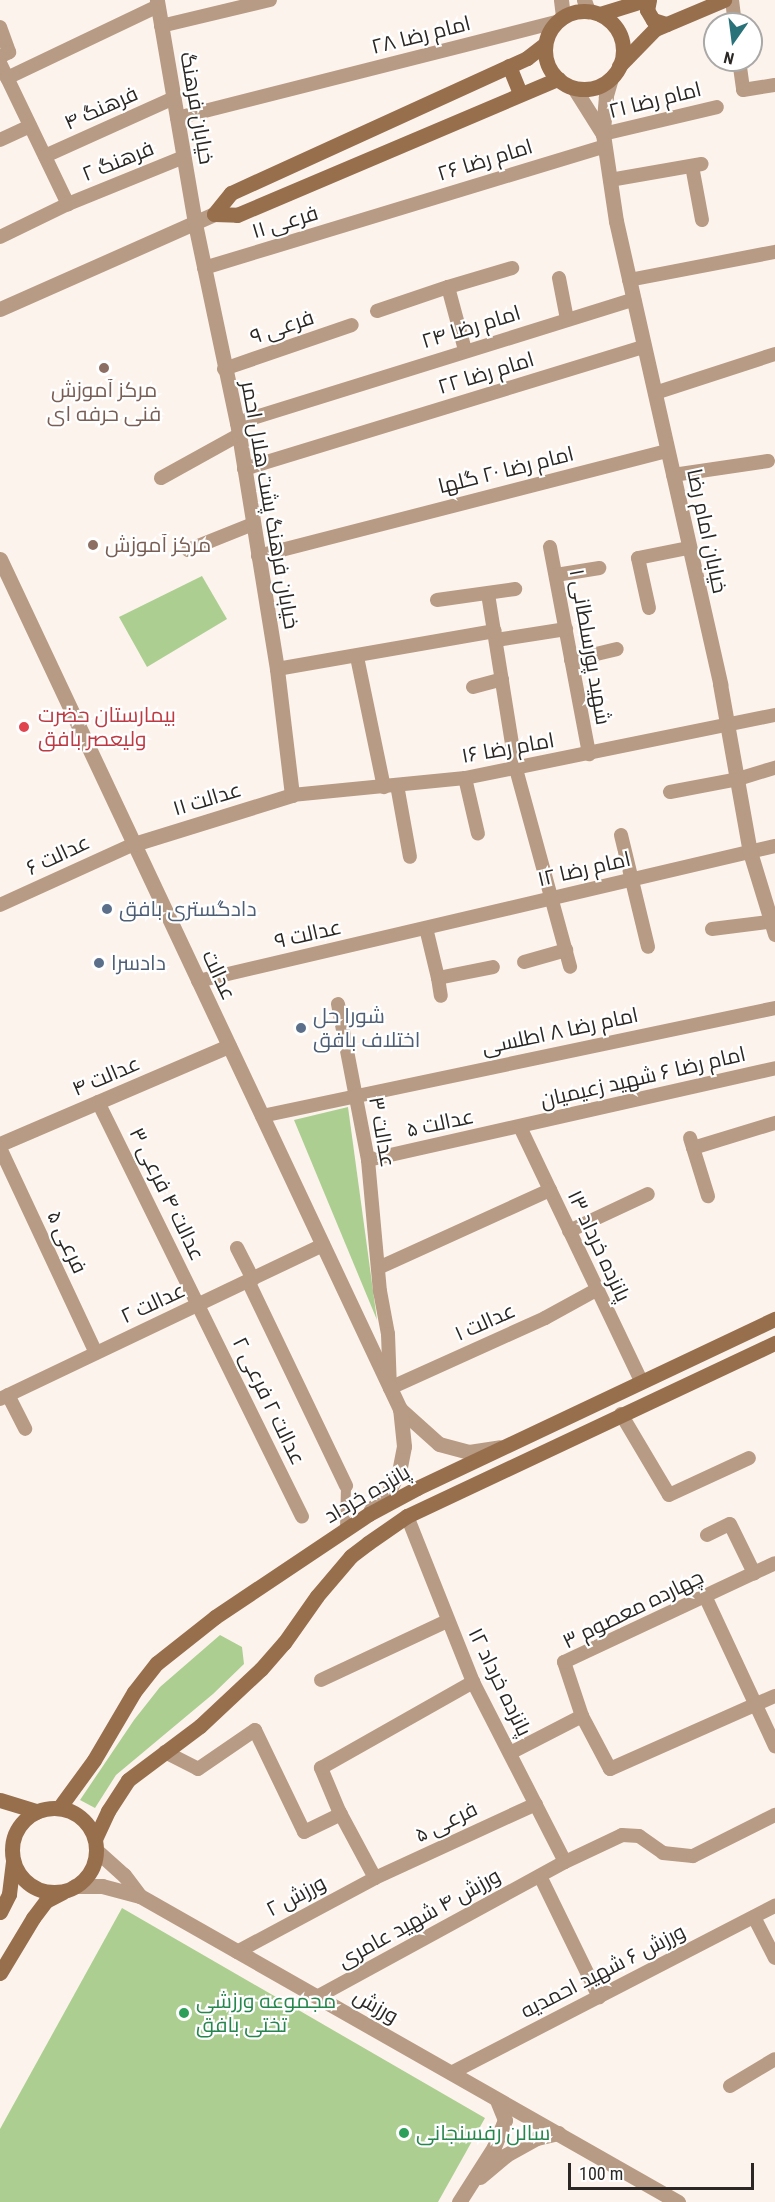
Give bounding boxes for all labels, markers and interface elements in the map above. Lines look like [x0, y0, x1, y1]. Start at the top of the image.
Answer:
street label: امام رضا ۲۸ [369, 11, 473, 59]
north arrow [703, 12, 763, 72]
text: N [722, 48, 736, 68]
street label: خیابان فرهنگ [175, 50, 219, 166]
street label: امام رضا ۲۱ [606, 76, 704, 124]
street label: فرهنگ ۴ [60, 81, 142, 135]
street label: امام رضا ۲۶ [434, 134, 536, 186]
street label: فرهنگ ۲ [79, 135, 157, 187]
street label: فرعی ۱۱ [249, 200, 321, 244]
street label: امام رضا ۲۴ [419, 300, 523, 354]
street label: فرعی ۹ [247, 304, 317, 350]
street label: امام رضا ۲۲ [435, 346, 537, 400]
marker: مرکز آموزش فنی حرفه ای [97, 361, 111, 375]
place label: مرکز آموزش فنی حرفه ای [47, 377, 161, 427]
street label: خیابان فرهنگ پشت هلال احمر [236, 379, 304, 631]
street label: امام رضا ۲۰ گلها [436, 441, 576, 499]
street label: خیابان امام رضا [681, 466, 733, 596]
place label: مرکز آموزش [105, 532, 211, 558]
marker: مرکز آموزش [86, 538, 100, 552]
street label: شهید پورسلطانی ۱ [564, 567, 616, 727]
place label: بیمارستان حضرت ولیعصر بافق [38, 702, 176, 752]
marker: بیمارستان حضرت ولیعصر بافق [15, 718, 33, 736]
street label: امام رضا ۱۶ [460, 727, 556, 769]
street label: عدالت ۱۱ [170, 777, 244, 821]
street label: عدالت ۶ [22, 829, 94, 881]
street label: امام رضا ۱۲ [535, 846, 633, 892]
place label: دادگستری بافق [119, 896, 257, 922]
marker: دادگستری بافق [100, 902, 114, 916]
street label: عدالت ۹ [272, 914, 344, 954]
street label: عدالت [197, 946, 241, 1004]
place label: دادسرا [111, 950, 166, 976]
marker: دادسرا [92, 956, 106, 970]
street label: امام رضا ۸ اطلسی [479, 1002, 641, 1060]
place label: شورا حل اختلاف بافق [313, 1003, 420, 1053]
marker: شورا حل اختلاف بافق [294, 1021, 308, 1035]
street label: امام رضا ۶ شهید زعیمیان [538, 1041, 748, 1113]
street label: عدالت ۴ [68, 1051, 144, 1101]
street label: عدالت ۳ [363, 1095, 401, 1169]
street label: عدالت ۵ [404, 1104, 476, 1142]
street label: عدالت ۴ فرعی ۳ [124, 1123, 210, 1265]
street label: پانزده خرداد ۱۳ [562, 1186, 636, 1306]
street label: فرعی ۵ [42, 1207, 92, 1277]
street label: عدالت ۲ [117, 1277, 189, 1329]
street label: عدالت ۱ [451, 1298, 519, 1346]
street label: عدالت ۲ فرعی ۲ [227, 1333, 311, 1469]
street label: پانزده خرداد [320, 1459, 414, 1529]
street label: چهارده معصوم ۳ [558, 1564, 708, 1654]
street label: پانزده خرداد ۱۲ [463, 1624, 537, 1740]
street label: فرعی ۵ [411, 1796, 481, 1848]
street label: ورزش ۴ شهید عامری [333, 1863, 505, 1973]
street label: ورزش ۲ [262, 1870, 330, 1922]
street label: ورزش ۶ شهید احمدیه [516, 1919, 690, 2023]
street label: ورزش [349, 1983, 403, 2029]
place label: مجموعه ورزشی تختی بافق [196, 1988, 336, 2038]
marker: مجموعه ورزشی تختی بافق [177, 2006, 191, 2020]
place label: سالن رفسنجانی [416, 2120, 550, 2146]
marker: سالن رفسنجانی [397, 2126, 411, 2140]
scale bar [571, 2151, 757, 2189]
text: 100 m [579, 2163, 623, 2184]

